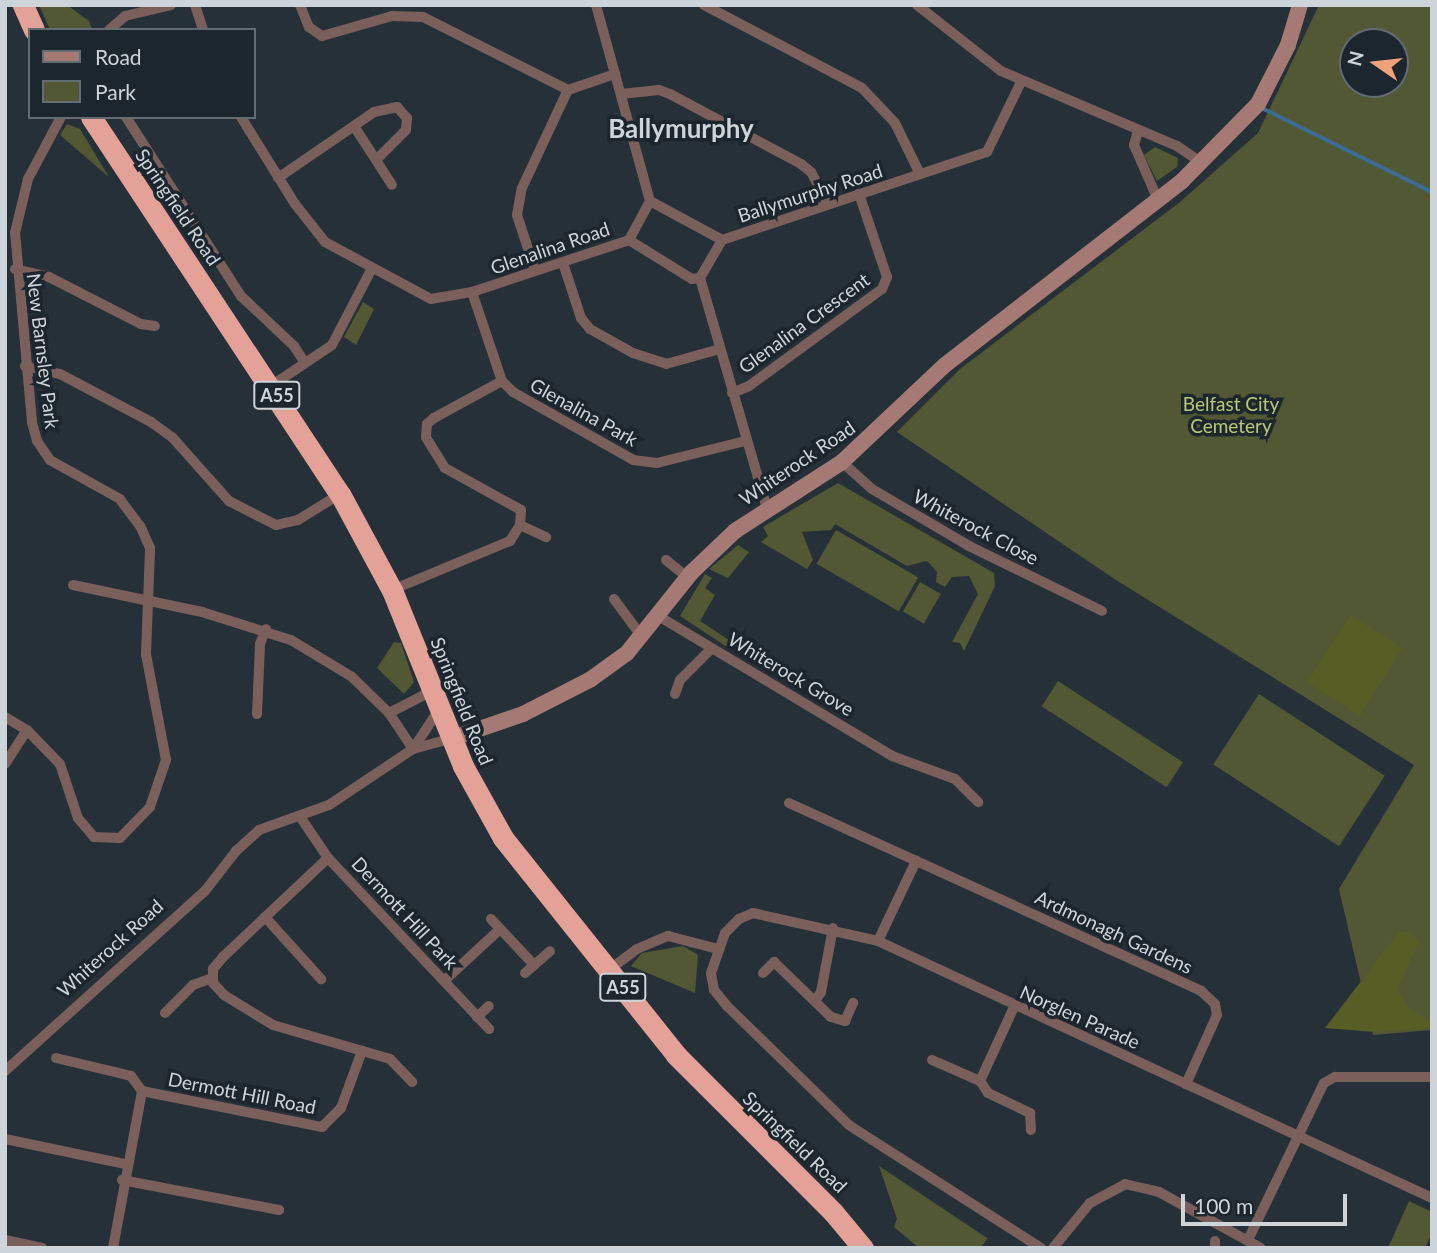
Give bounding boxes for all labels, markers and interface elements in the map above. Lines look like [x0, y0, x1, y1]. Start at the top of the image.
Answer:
legend [28, 28, 256, 119]
north arrow [1339, 28, 1409, 98]
text: Road [95, 44, 142, 69]
text: N [1342, 48, 1368, 68]
text: Park [95, 79, 136, 104]
district label: Ballymurphy [608, 113, 754, 145]
street label: Springfield Road [131, 144, 225, 270]
street label: Ballymurphy Road [735, 159, 885, 227]
street label: Glenalina Road [487, 217, 613, 279]
street label: Glenalina Crescent [734, 268, 874, 378]
street label: New Barnsley Park [22, 272, 64, 430]
street label: Glenalina Park [526, 373, 642, 451]
road number: A55 [252, 380, 302, 410]
park label: Belfast City Cemetery [1183, 393, 1279, 437]
street label: Whiterock Road [735, 416, 859, 510]
street label: Whiterock Close [909, 484, 1043, 570]
street label: Whiterock Grove [724, 627, 858, 721]
street label: Springfield Road [426, 634, 498, 768]
street label: Dermott Hill Park [347, 852, 463, 974]
street label: Ardmonagh Gardens [1032, 886, 1196, 978]
street label: Whiterock Road [52, 895, 168, 1001]
road number: A55 [598, 972, 648, 1002]
street label: Norglen Parade [1016, 980, 1144, 1054]
street label: Dermott Hill Road [166, 1067, 318, 1119]
street label: Springfield Road [738, 1087, 852, 1197]
scale bar [1185, 1180, 1351, 1224]
text: 100 m [1194, 1193, 1253, 1218]

